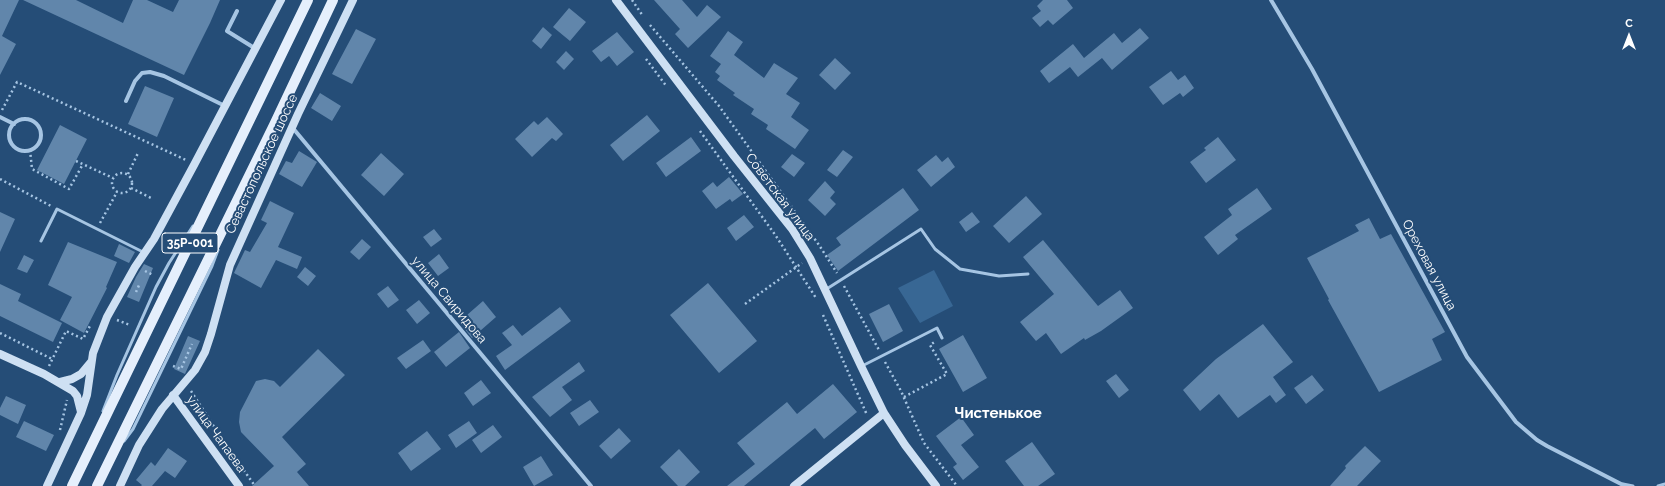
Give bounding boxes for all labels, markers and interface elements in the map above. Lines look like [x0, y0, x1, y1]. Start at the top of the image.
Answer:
north arrow [1609, 16, 1649, 56]
text: С [1625, 17, 1633, 30]
street label: Севастопольское шоссе [223, 92, 301, 236]
street label: Советская улица [742, 150, 818, 244]
street label: Ореховая улица [1399, 217, 1459, 313]
road number: 35Р-001 [162, 233, 218, 253]
street label: улица Свиридова [408, 253, 490, 347]
street label: улица Чапаева [183, 392, 249, 476]
district label: Чистенькое [954, 404, 1042, 422]

